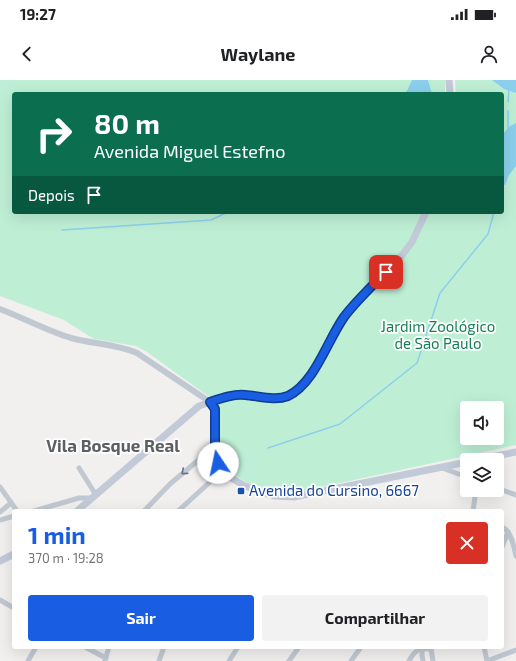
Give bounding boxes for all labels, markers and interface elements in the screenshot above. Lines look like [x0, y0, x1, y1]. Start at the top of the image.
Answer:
text: 19:27 [20, 5, 56, 23]
icon: back [16, 43, 38, 65]
text: Waylane [221, 43, 295, 65]
icon: person [478, 43, 500, 65]
text: 80 m [94, 106, 160, 140]
icon: right [28, 108, 80, 160]
text: Avenida Miguel Estefno [94, 140, 285, 162]
icon: arrive [83, 184, 105, 206]
text: Depois [28, 186, 75, 204]
pin [369, 255, 403, 289]
icon: arrive [375, 261, 397, 283]
park label: Jardim Zoológico de São Paulo [381, 317, 495, 352]
map controls [460, 401, 504, 497]
button: sound [460, 401, 504, 445]
district label: Vila Bosque Real [46, 435, 180, 455]
position arrow [197, 442, 239, 484]
button: layers [460, 453, 504, 497]
one-way arrow [182, 467, 189, 474]
place label: Avenida do Cursino, 6667 [249, 481, 419, 499]
marker: Avenida do Cursino, 6667 [236, 486, 246, 496]
text: 1 min [28, 520, 86, 549]
button: close [446, 522, 488, 564]
text: 370 m · 19:28 [28, 550, 104, 566]
button: Sair [28, 595, 254, 641]
button: Compartilhar [262, 595, 488, 641]

